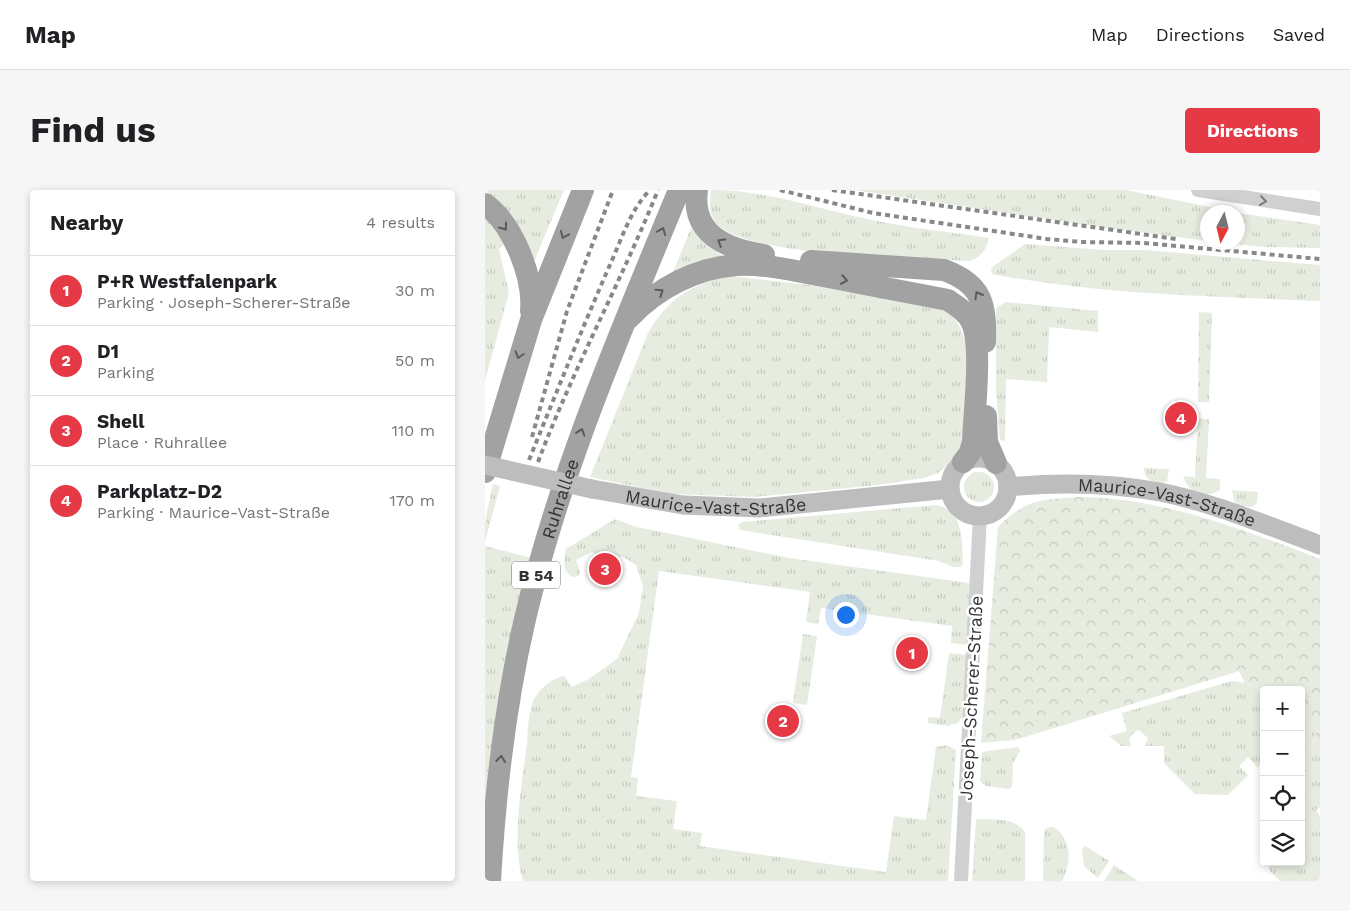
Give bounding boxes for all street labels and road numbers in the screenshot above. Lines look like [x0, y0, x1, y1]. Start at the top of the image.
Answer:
street label: Ruhrallee [537, 456, 582, 541]
street label: Maurice-Vast-Straße [1078, 474, 1259, 530]
street label: Maurice-Vast-Straße [624, 485, 807, 519]
road number: B 54 [512, 562, 560, 588]
street label: Joseph-Scherer-Straße [955, 595, 987, 801]

